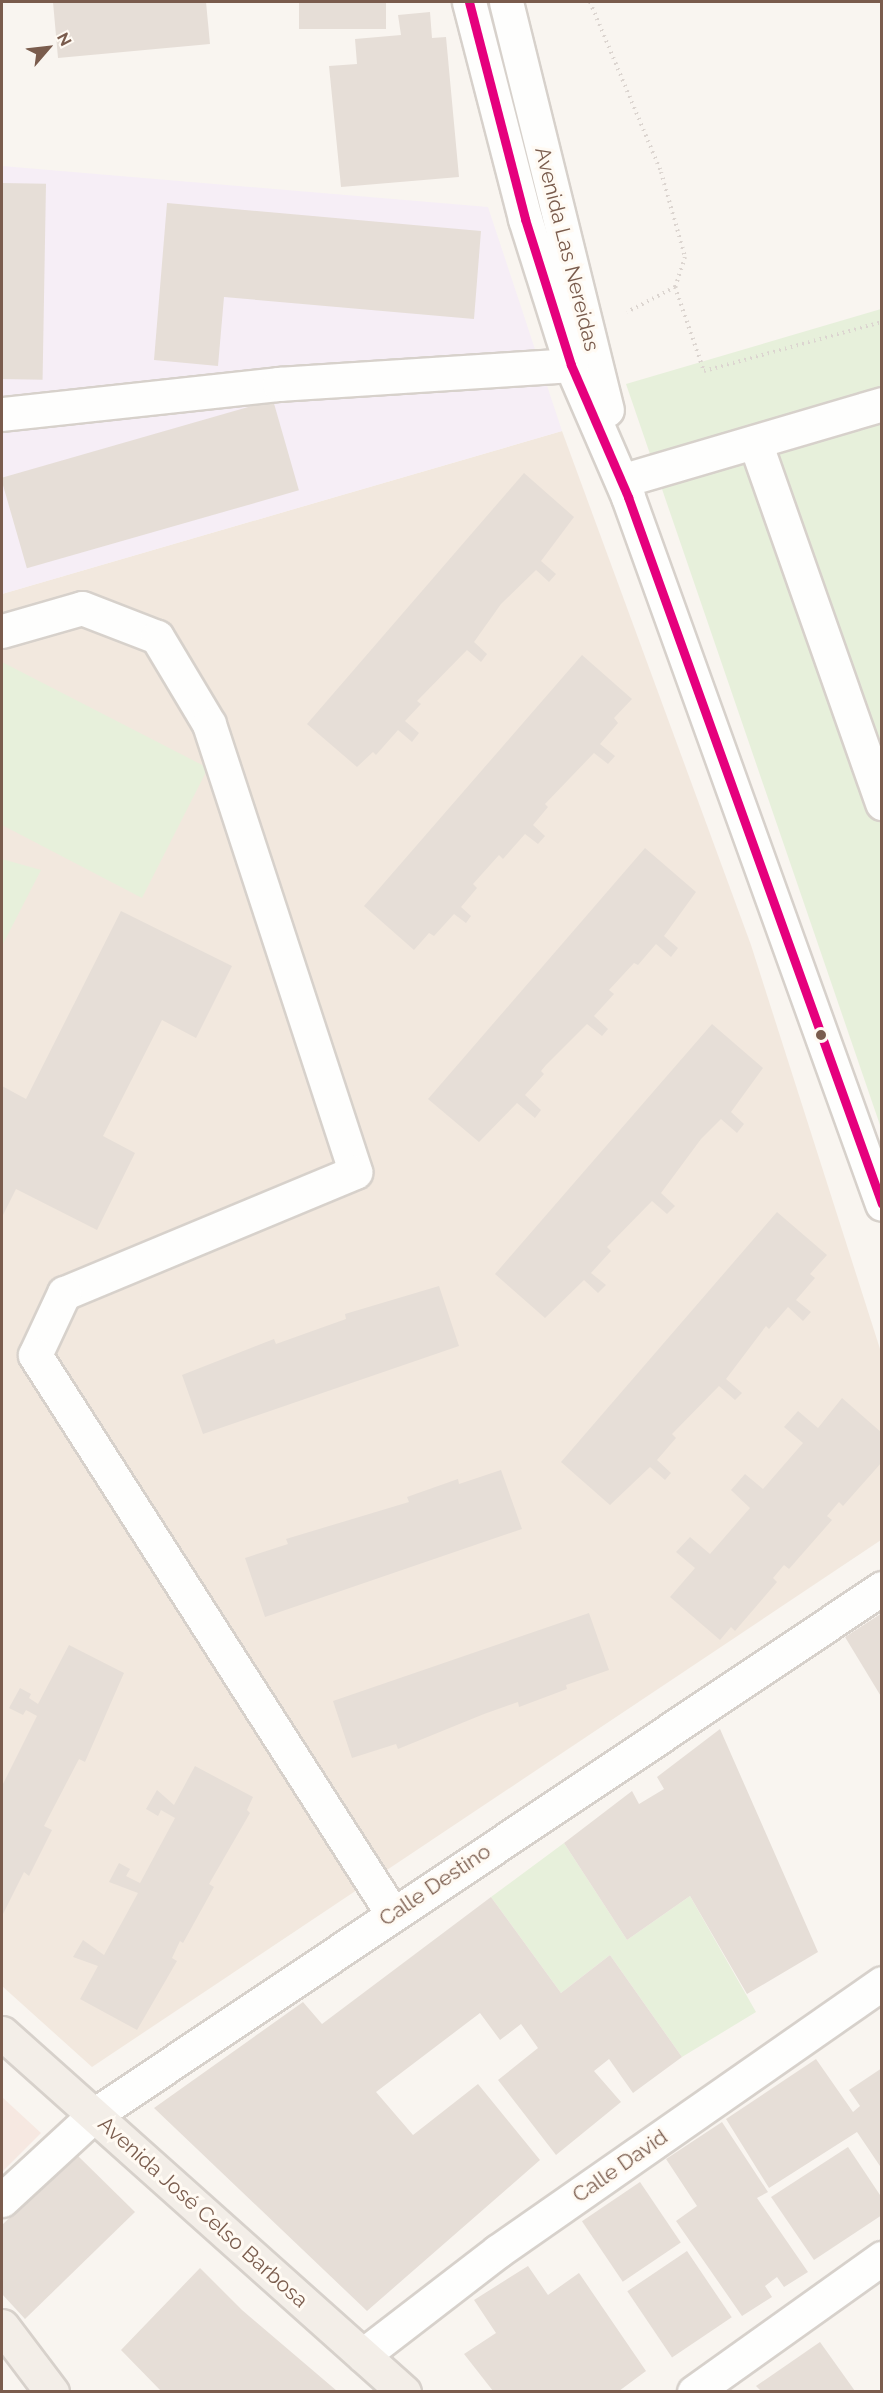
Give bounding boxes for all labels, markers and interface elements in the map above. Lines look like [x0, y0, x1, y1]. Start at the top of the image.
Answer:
north arrow [18, 18, 78, 78]
text: N [53, 29, 76, 49]
street label: Avenida Las Nereidas [529, 144, 605, 354]
unlabelled marker [815, 1029, 827, 1041]
street label: Calle Destino [375, 1839, 495, 1931]
street label: Avenida José Celso Barbosa [93, 2111, 313, 2313]
street label: Calle David [568, 2124, 672, 2208]

